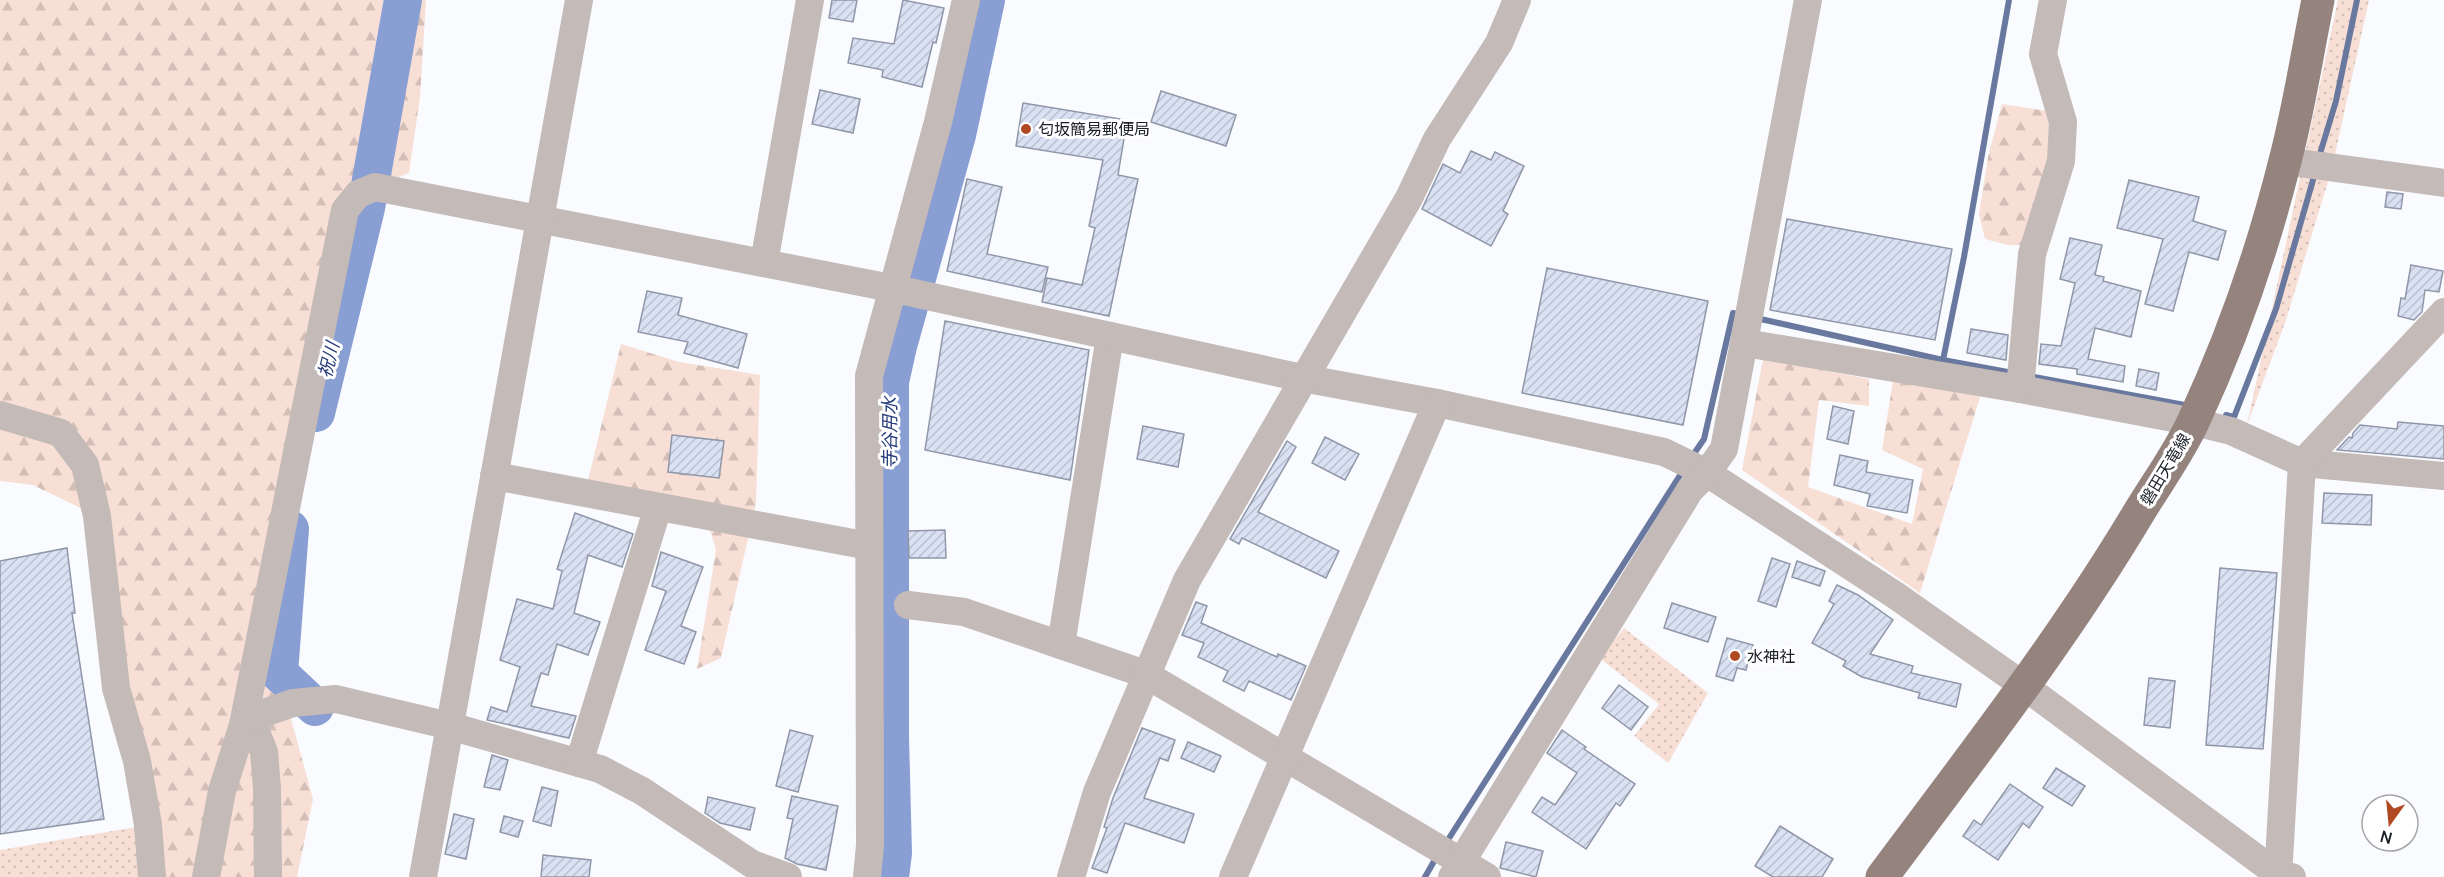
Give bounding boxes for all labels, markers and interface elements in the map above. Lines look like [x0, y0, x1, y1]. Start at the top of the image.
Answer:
place label: 匂坂簡易郵便局 [1038, 118, 1150, 140]
marker: 匂坂簡易郵便局 [1019, 122, 1033, 136]
water label: 祝川 [312, 337, 345, 380]
water label: 寺谷用水 [877, 395, 901, 469]
street label: 磐田天竜線 [2135, 429, 2195, 509]
place label: 水神社 [1747, 645, 1795, 667]
marker: 水神社 [1728, 649, 1742, 663]
north arrow [2360, 793, 2420, 853]
text: N [2378, 825, 2395, 850]

